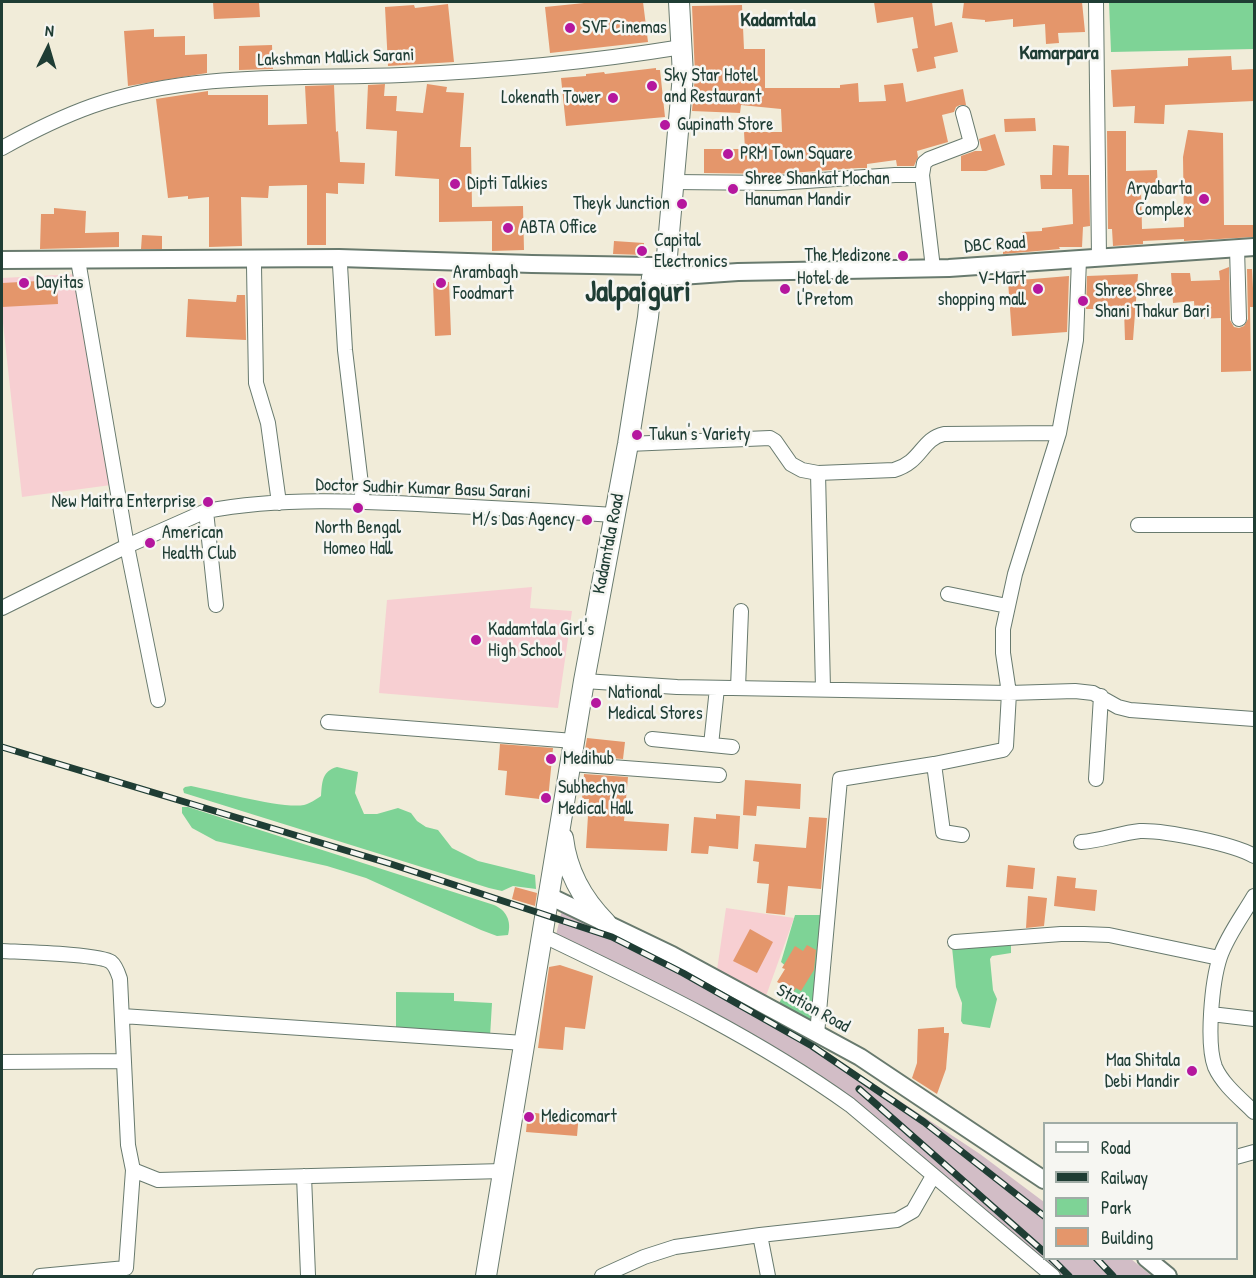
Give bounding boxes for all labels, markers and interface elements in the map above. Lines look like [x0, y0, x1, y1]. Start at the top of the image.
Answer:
district label: Kadamtala [740, 9, 816, 33]
place label: SVF Cinemas [582, 17, 667, 39]
north arrow [18, 18, 78, 78]
text: N [44, 19, 55, 41]
marker: SVF Cinemas [563, 21, 577, 35]
district label: Kamarpara [1019, 42, 1099, 66]
street label: Lakshman Mallick Sarani [257, 44, 415, 72]
place label: Sky Star Hotel and Restaurant [664, 65, 761, 107]
marker: Sky Star Hotel and Restaurant [645, 79, 659, 93]
place label: Lokenath Tower [501, 87, 601, 109]
marker: Lokenath Tower [606, 91, 620, 105]
place label: Gupinath Store [677, 114, 773, 136]
marker: Gupinath Store [658, 118, 672, 132]
place label: PRM Town Square [740, 143, 853, 165]
marker: PRM Town Square [721, 147, 735, 161]
place label: Shree Shankat Mochan Hanuman Mandir [745, 168, 890, 210]
place label: Dipti Talkies [467, 173, 548, 195]
marker: Dipti Talkies [448, 177, 462, 191]
place label: Aryabarta Complex [1127, 178, 1192, 220]
marker: Shree Shankat Mochan Hanuman Mandir [726, 182, 740, 196]
marker: Aryabarta Complex [1197, 192, 1211, 206]
place label: Theyk Junction [573, 193, 670, 215]
marker: Theyk Junction [675, 197, 689, 211]
place label: ABTA Office [520, 217, 597, 239]
marker: ABTA Office [501, 221, 515, 235]
place label: Capital Electronics [654, 230, 727, 272]
street label: DBC Road [964, 232, 1026, 258]
marker: Capital Electronics [635, 244, 649, 258]
place label: The Medizone [805, 245, 891, 267]
marker: The Medizone [896, 249, 910, 263]
place label: Arambagh Foodmart [453, 262, 518, 304]
place label: Hotel de l'Pretom [797, 268, 853, 310]
place label: V-Mart shopping mall [937, 268, 1026, 310]
place label: Dayitas [36, 272, 83, 294]
district label: Jalpaiguri [585, 275, 691, 311]
marker: Dayitas [17, 276, 31, 290]
marker: Arambagh Foodmart [434, 276, 448, 290]
place label: Shree Shree Shani Thakur Bari [1095, 280, 1210, 322]
marker: Hotel de l'Pretom [778, 282, 792, 296]
marker: V-Mart shopping mall [1031, 282, 1045, 296]
marker: Shree Shree Shani Thakur Bari [1076, 294, 1090, 308]
place label: Tukun's Variety [649, 424, 751, 446]
marker: Tukun's Variety [630, 428, 644, 442]
street label: Doctor Sudhir Kumar Basu Sarani [315, 474, 531, 504]
place label: New Maitra Enterprise [52, 491, 196, 513]
street label: Kadamtala Road [589, 492, 629, 596]
marker: New Maitra Enterprise [201, 495, 215, 509]
marker: North Bengal Homeo Hall [351, 501, 365, 515]
place label: M/s Das Agency [472, 509, 575, 531]
marker: M/s Das Agency [580, 513, 594, 527]
place label: North Bengal Homeo Hall [315, 517, 401, 560]
place label: American Health Club [162, 522, 237, 564]
marker: American Health Club [143, 536, 157, 550]
place label: Kadamtala Girl's High School [488, 619, 594, 662]
marker: Kadamtala Girl's High School [469, 633, 483, 647]
place label: National Medical Stores [608, 682, 703, 724]
marker: National Medical Stores [589, 696, 603, 710]
place label: Medihub [563, 748, 614, 770]
marker: Medihub [544, 752, 558, 766]
place label: Subhechya Medical Hall [558, 777, 633, 820]
marker: Subhechya Medical Hall [539, 791, 553, 805]
street label: Station Road [772, 980, 854, 1038]
place label: Maa Shitala Debi Mandir [1105, 1050, 1180, 1092]
marker: Maa Shitala Debi Mandir [1185, 1064, 1199, 1078]
place label: Medicomart [541, 1106, 617, 1128]
marker: Medicomart [522, 1110, 536, 1124]
legend [1043, 1122, 1238, 1260]
text: Road [1101, 1135, 1131, 1160]
text: Railway [1101, 1165, 1148, 1190]
text: Park [1101, 1195, 1131, 1220]
text: Building [1101, 1225, 1153, 1250]

